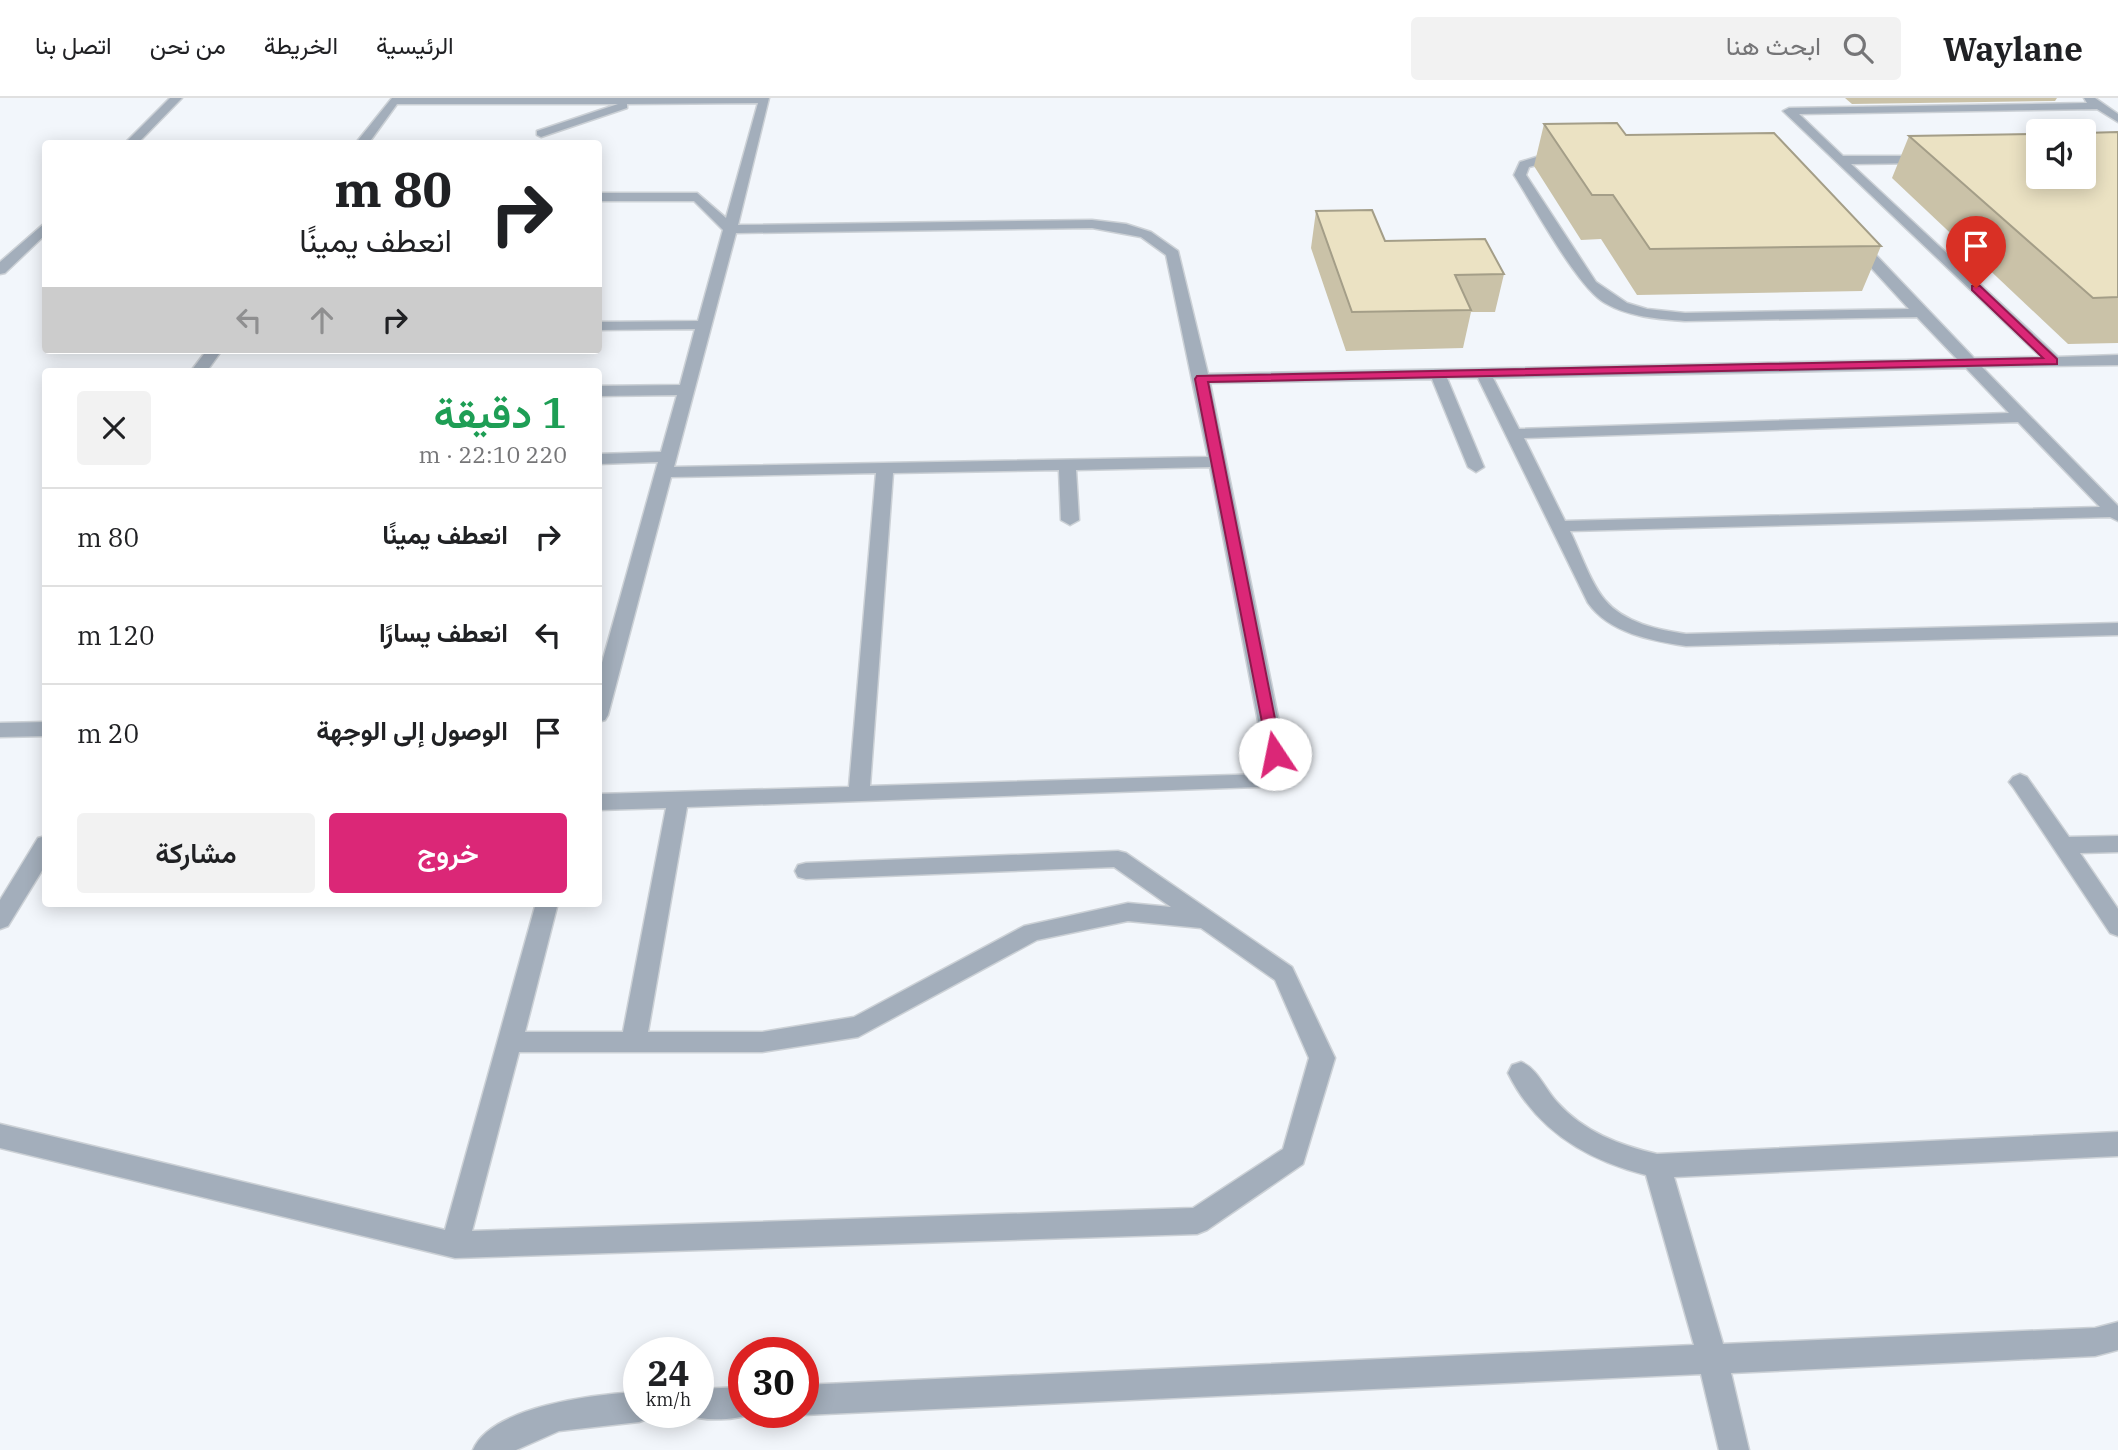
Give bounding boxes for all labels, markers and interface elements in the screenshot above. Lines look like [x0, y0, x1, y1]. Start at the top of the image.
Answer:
search box [1411, 17, 1901, 80]
text: Waylane [1943, 27, 2083, 70]
text: ابحث هنا [1726, 28, 1821, 62]
text: اتصل بنا [35, 29, 112, 61]
text: من نحن [150, 29, 226, 61]
text: الخريطة [264, 29, 338, 61]
text: الرئيسية [376, 29, 454, 61]
icon: search [1839, 29, 1877, 67]
map controls [2026, 119, 2096, 189]
button: sound [2026, 119, 2096, 189]
text: 80 m [334, 157, 452, 220]
icon: right [476, 168, 567, 259]
pin [1946, 216, 2006, 288]
text: انعطف يمينًا [299, 219, 452, 261]
icon: arrive [1957, 227, 1995, 265]
icon: left [230, 301, 268, 339]
icon: ahead [303, 301, 341, 339]
icon: right [376, 301, 414, 339]
text: 1 دقيقة [433, 385, 567, 440]
button: close [77, 391, 151, 465]
text: 220 m · 22:10 [418, 439, 567, 469]
text: انعطف يمينًا [382, 517, 508, 551]
icon: right [529, 518, 567, 556]
text: 80 m [77, 520, 139, 554]
text: انعطف يسارًا [379, 615, 508, 649]
icon: left [529, 616, 567, 654]
text: 120 m [77, 618, 155, 652]
text: الوصول إلى الوجهة [316, 713, 508, 747]
icon: arrive [529, 714, 567, 752]
text: 20 m [77, 716, 139, 750]
position arrow [1238, 717, 1312, 791]
button: مشاركة [77, 813, 315, 893]
button: خروج [329, 813, 567, 893]
speed limit sign: 30 [728, 1337, 819, 1428]
text: 24 [647, 1350, 690, 1396]
text: km/h [646, 1388, 691, 1411]

